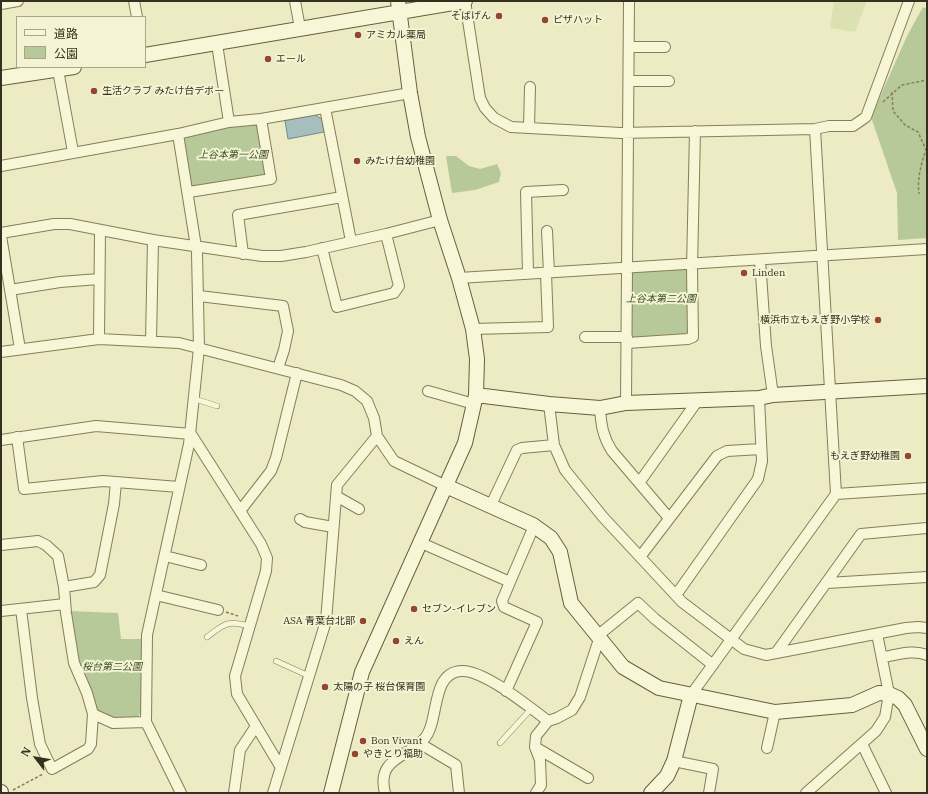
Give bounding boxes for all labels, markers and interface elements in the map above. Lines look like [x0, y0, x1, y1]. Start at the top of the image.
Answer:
place label: そばげん [451, 10, 491, 22]
marker: そばげん [494, 11, 504, 21]
place label: ピザハット [553, 14, 603, 26]
marker: ピザハット [540, 15, 550, 25]
legend [16, 16, 146, 68]
text: 道路 [54, 26, 78, 41]
place label: アミカル薬局 [366, 29, 426, 41]
marker: アミカル薬局 [353, 30, 363, 40]
text: 公園 [54, 46, 78, 61]
place label: エール [276, 53, 306, 65]
marker: エール [263, 54, 273, 64]
place label: 生活クラブ みたけ台デポー [102, 85, 224, 97]
marker: 生活クラブ みたけ台デポー [89, 86, 99, 96]
park label: 上谷本第一公園 [198, 149, 268, 161]
place label: みたけ台幼稚園 [365, 155, 435, 167]
marker: みたけ台幼稚園 [352, 156, 362, 166]
place label: Linden [752, 267, 785, 279]
marker: Linden [739, 268, 749, 278]
park label: 上谷本第二公園 [626, 293, 696, 305]
place label: 横浜市立もえぎ野小学校 [760, 314, 870, 326]
marker: 横浜市立もえぎ野小学校 [873, 315, 883, 325]
place label: もえぎ野幼稚園 [830, 450, 900, 462]
marker: もえぎ野幼稚園 [903, 451, 913, 461]
place label: セブン-イレブン [422, 603, 496, 615]
marker: セブン-イレブン [409, 604, 419, 614]
place label: ASA 青葉台北部 [283, 615, 355, 627]
marker: ASA 青葉台北部 [358, 616, 368, 626]
place label: えん [404, 635, 424, 647]
marker: えん [391, 636, 401, 646]
park label: 桜台第二公園 [82, 661, 142, 673]
place label: 太陽の子 桜台保育園 [333, 681, 425, 693]
marker: 太陽の子 桜台保育園 [320, 682, 330, 692]
place label: Bon Vivant [371, 735, 422, 747]
marker: Bon Vivant [358, 736, 368, 746]
north arrow [16, 738, 56, 778]
text: N [17, 744, 34, 759]
place label: やきとり福助 [363, 748, 423, 760]
marker: やきとり福助 [350, 749, 360, 759]

